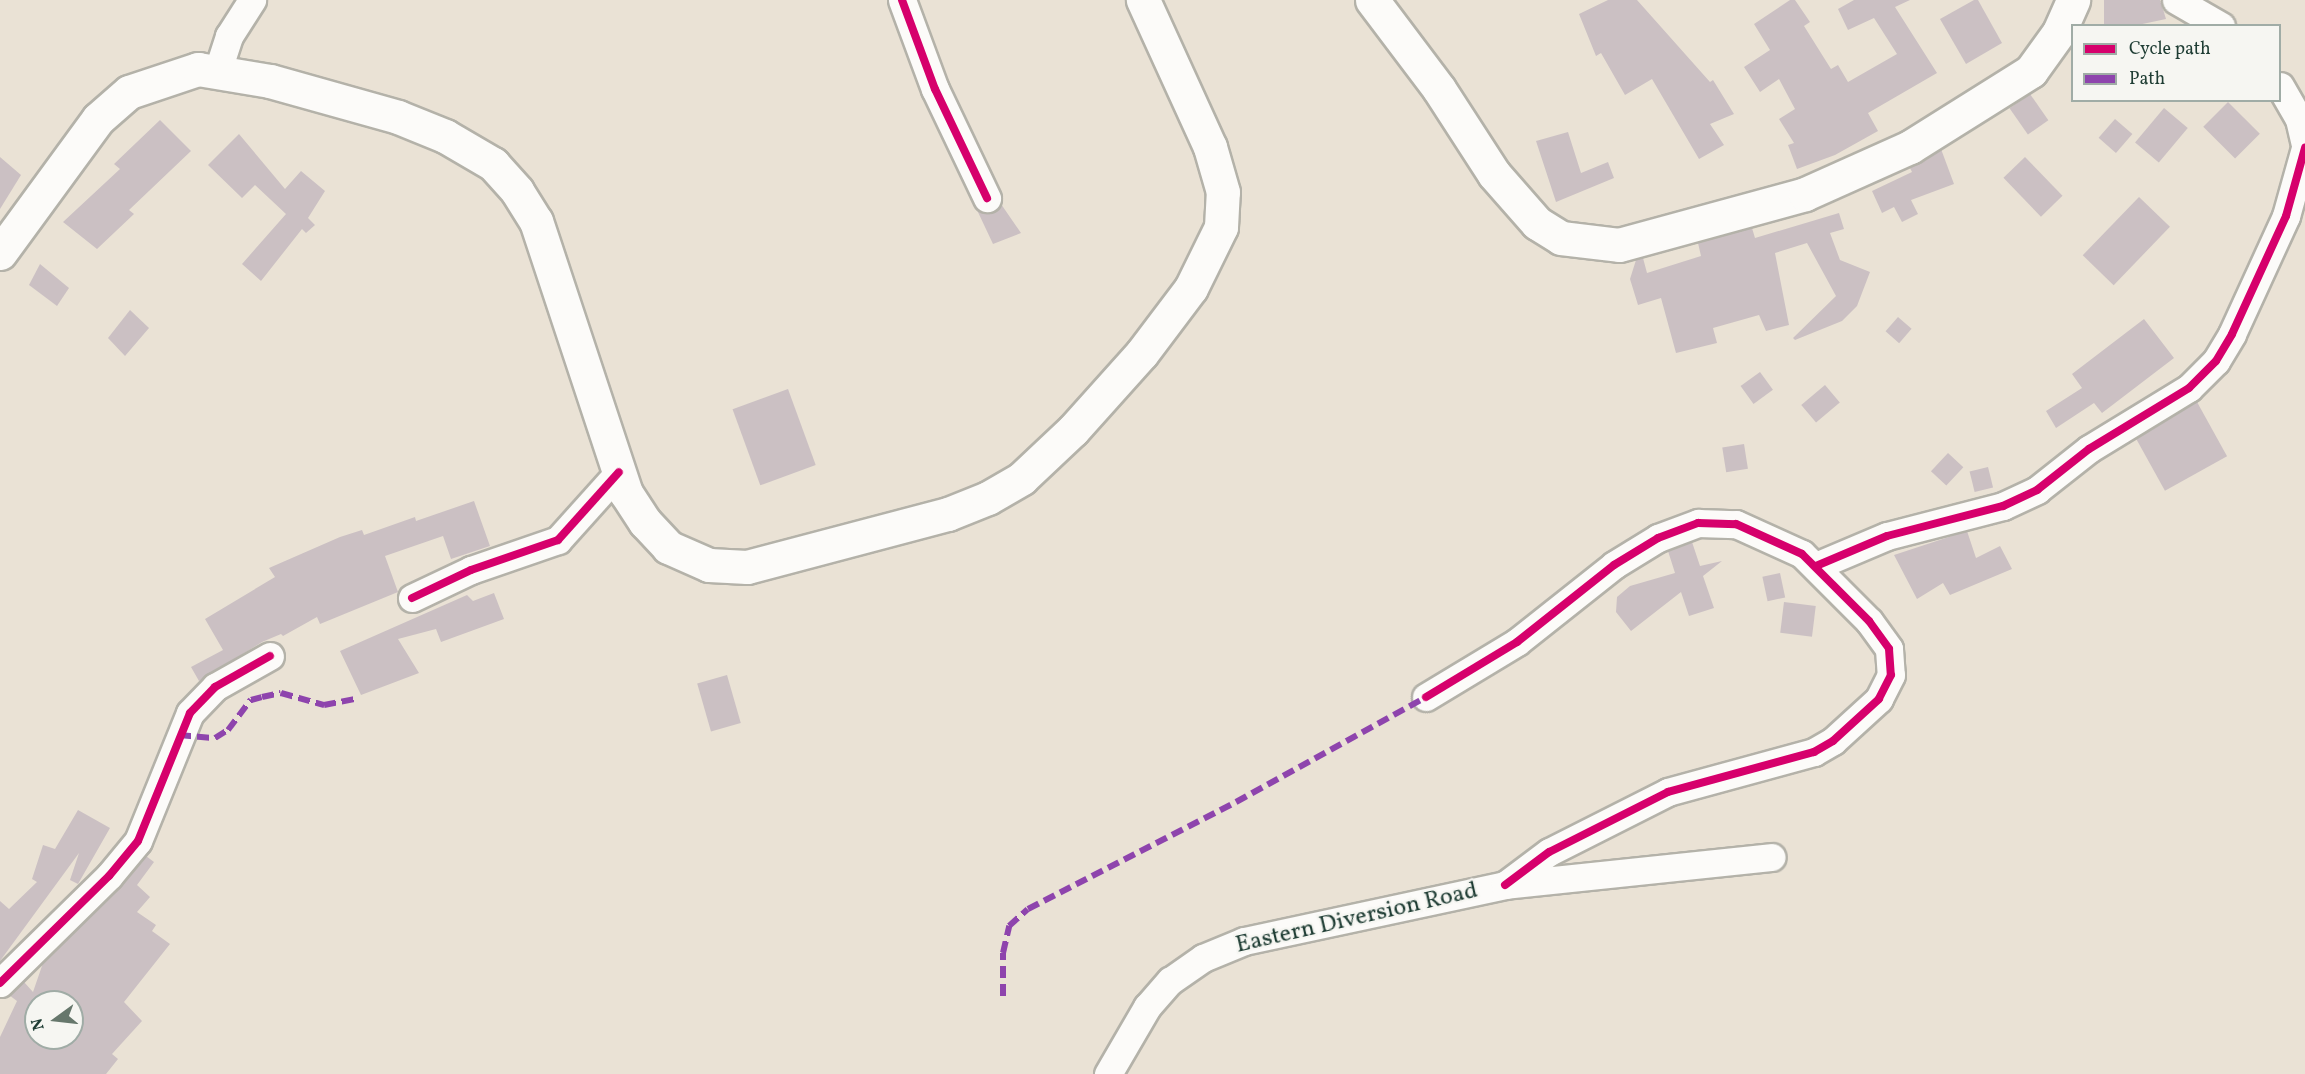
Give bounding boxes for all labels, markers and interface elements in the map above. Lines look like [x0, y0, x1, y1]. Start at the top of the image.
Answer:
legend [2071, 24, 2281, 102]
text: Cycle path [2129, 37, 2211, 62]
text: Path [2129, 67, 2165, 92]
street label: Eastern Diversion Road [1233, 877, 1481, 961]
north arrow [24, 990, 84, 1050]
text: N [26, 1016, 51, 1033]

